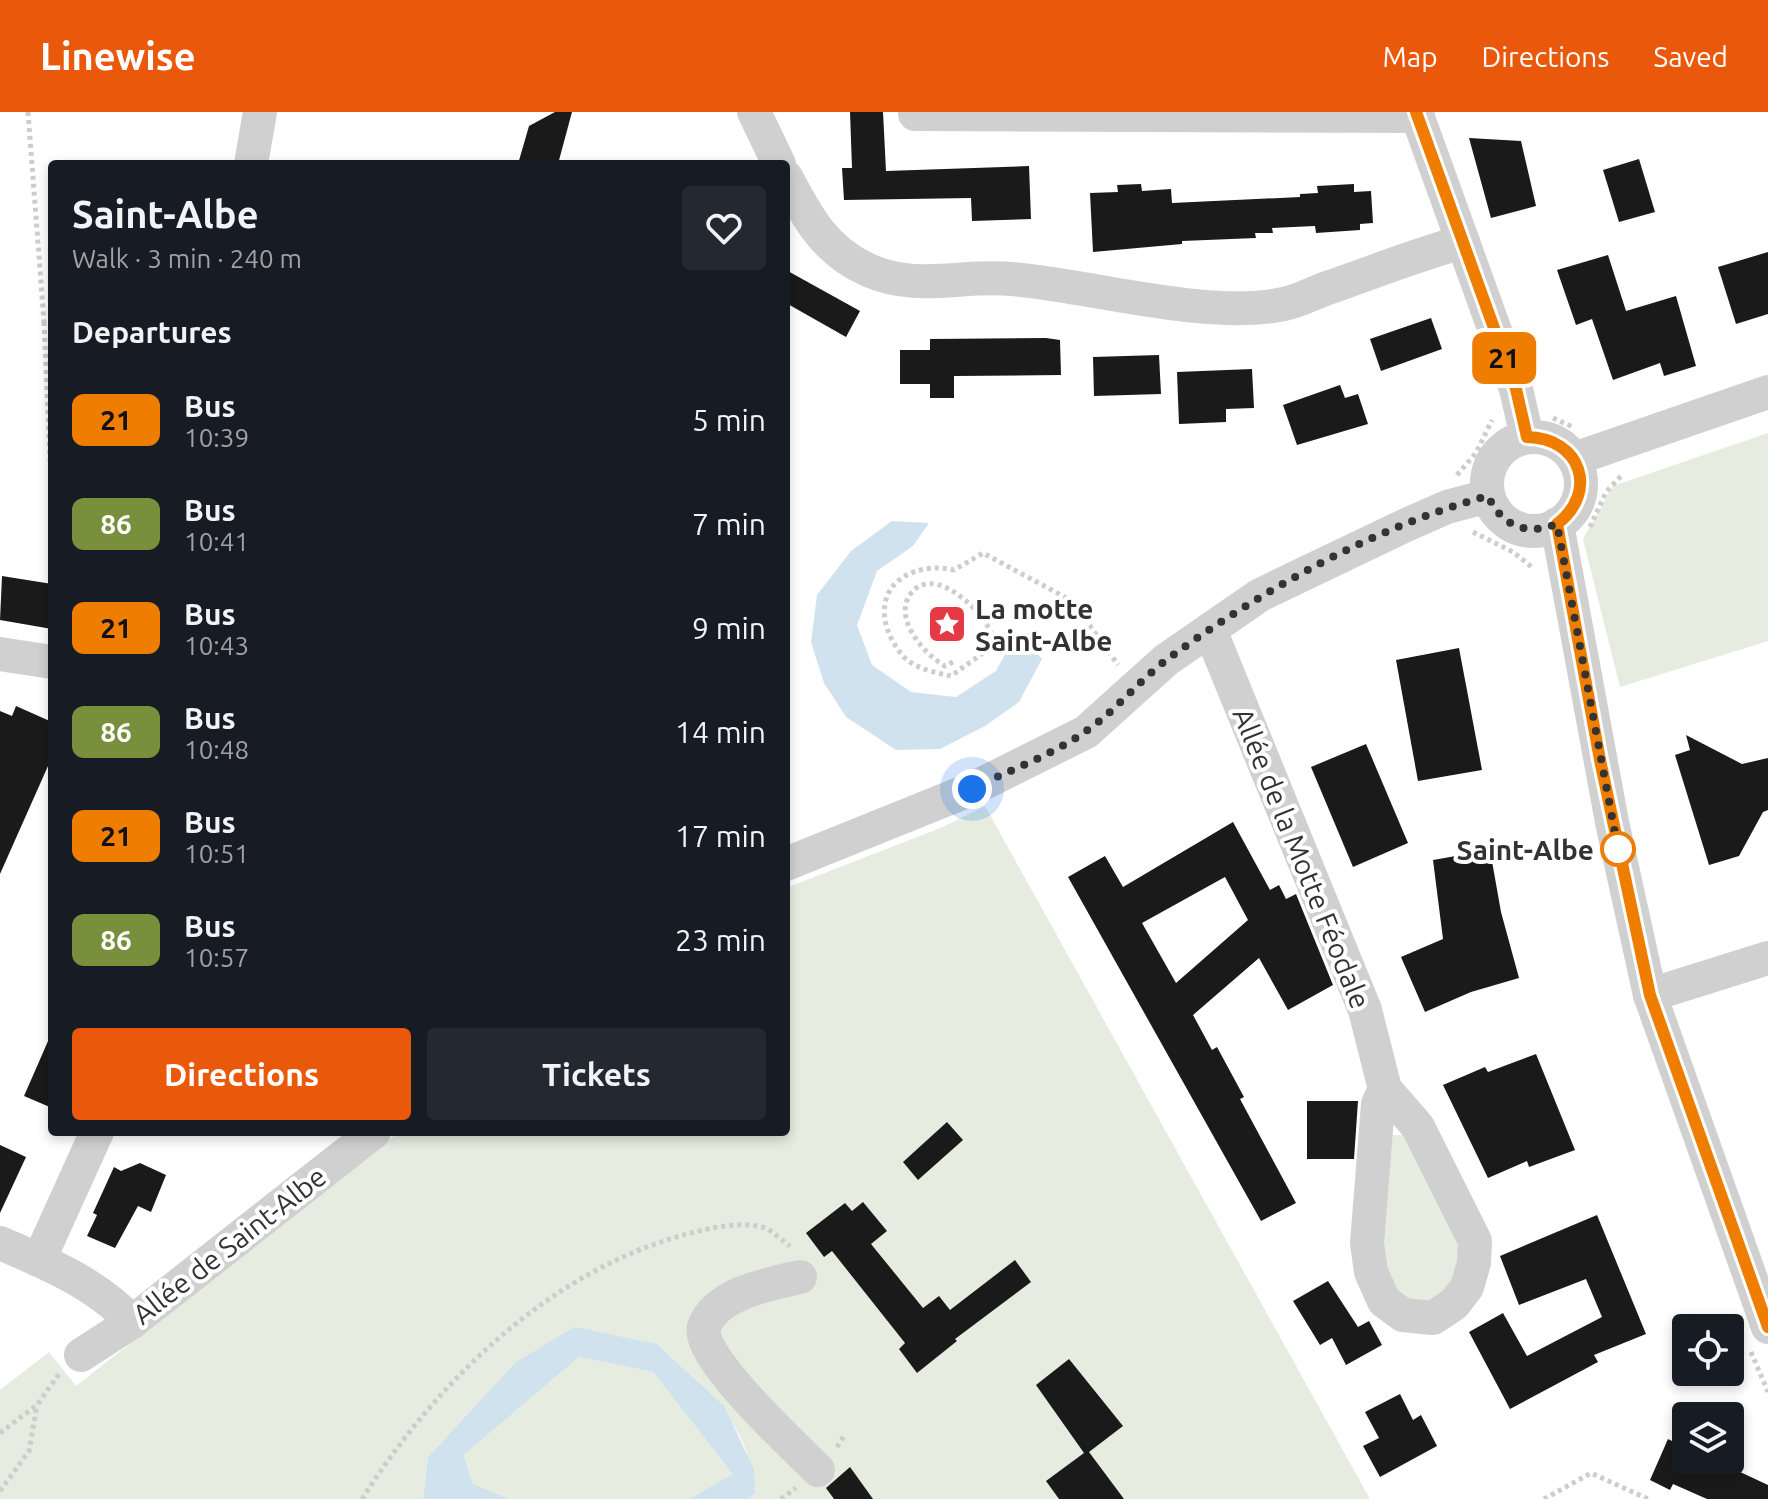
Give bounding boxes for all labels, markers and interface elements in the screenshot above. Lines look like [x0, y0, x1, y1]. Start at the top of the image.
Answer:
text: Linewise [40, 35, 196, 77]
text: Map [1382, 41, 1438, 72]
text: Directions [1482, 41, 1609, 72]
text: Saved [1653, 41, 1728, 72]
button: heart [682, 186, 766, 270]
text: Saint-Albe [72, 193, 259, 235]
text: Walk · 3 min · 240 m [72, 244, 302, 273]
text: Departures [72, 315, 232, 349]
line badge: 21 [1468, 332, 1540, 384]
text: 21 [1488, 342, 1520, 373]
text: Bus [184, 389, 236, 423]
text: 5 min [692, 403, 766, 437]
text: 21 [100, 404, 132, 435]
text: 10:39 [184, 423, 249, 452]
text: Bus [184, 493, 236, 527]
text: 7 min [692, 507, 766, 541]
text: 86 [100, 508, 132, 539]
text: 10:41 [184, 527, 249, 556]
place label: La motte Saint-Albe [975, 593, 1112, 656]
text: Bus [184, 597, 236, 631]
place icon: La motte Saint-Albe [926, 603, 968, 645]
text: 9 min [692, 611, 766, 645]
text: 21 [100, 612, 132, 643]
text: 10:43 [184, 631, 249, 660]
text: Bus [184, 701, 236, 735]
street label: Allée de la Motte Féodale [1227, 703, 1377, 1013]
text: 14 min [675, 715, 766, 749]
text: 86 [100, 716, 132, 747]
text: 10:48 [184, 735, 249, 764]
your location [952, 769, 992, 809]
text: Bus [184, 805, 236, 839]
text: 17 min [675, 819, 766, 853]
text: 21 [100, 820, 132, 851]
marker: Saint-Albe [1601, 832, 1635, 866]
place label: Saint-Albe [1457, 834, 1594, 865]
text: 10:51 [184, 839, 249, 868]
text: Bus [184, 909, 236, 943]
text: 23 min [675, 923, 766, 957]
text: 86 [100, 924, 132, 955]
text: 10:57 [184, 943, 249, 972]
button: Directions [72, 1028, 411, 1120]
button: Tickets [427, 1028, 766, 1120]
street label: Allée de Saint-Albe [126, 1160, 332, 1330]
map controls [1672, 1314, 1744, 1474]
button: locate [1672, 1314, 1744, 1386]
button: layers [1672, 1402, 1744, 1474]

